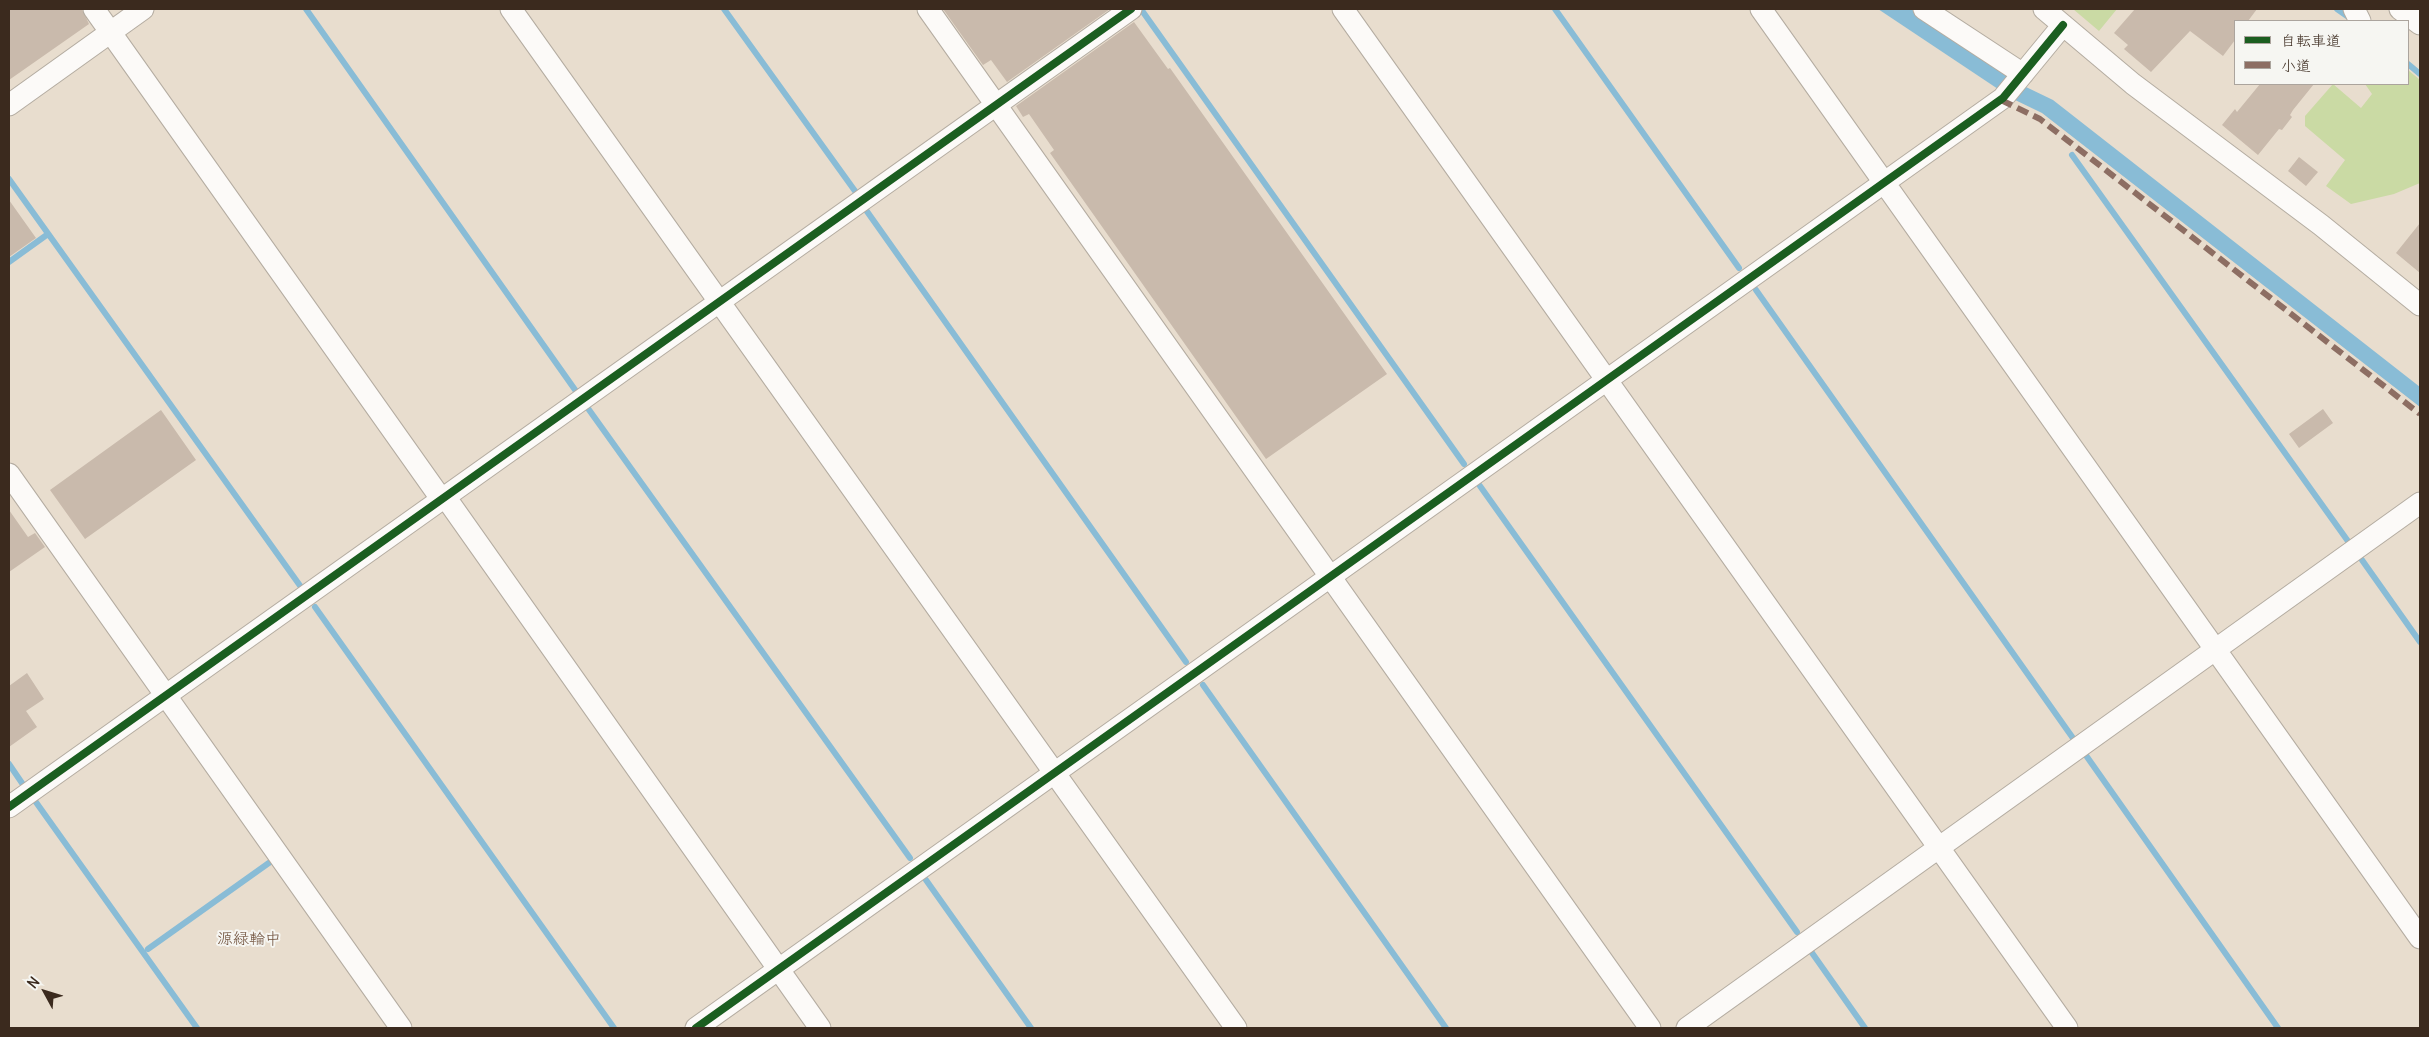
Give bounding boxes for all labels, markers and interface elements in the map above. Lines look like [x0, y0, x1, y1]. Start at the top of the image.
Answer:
legend [2234, 20, 2409, 85]
text: 自転車道 [2281, 31, 2341, 50]
text: 小道 [2281, 56, 2311, 75]
district label: 源緑輪中 [217, 929, 281, 949]
north arrow [20, 967, 70, 1017]
text: N [23, 973, 43, 992]

